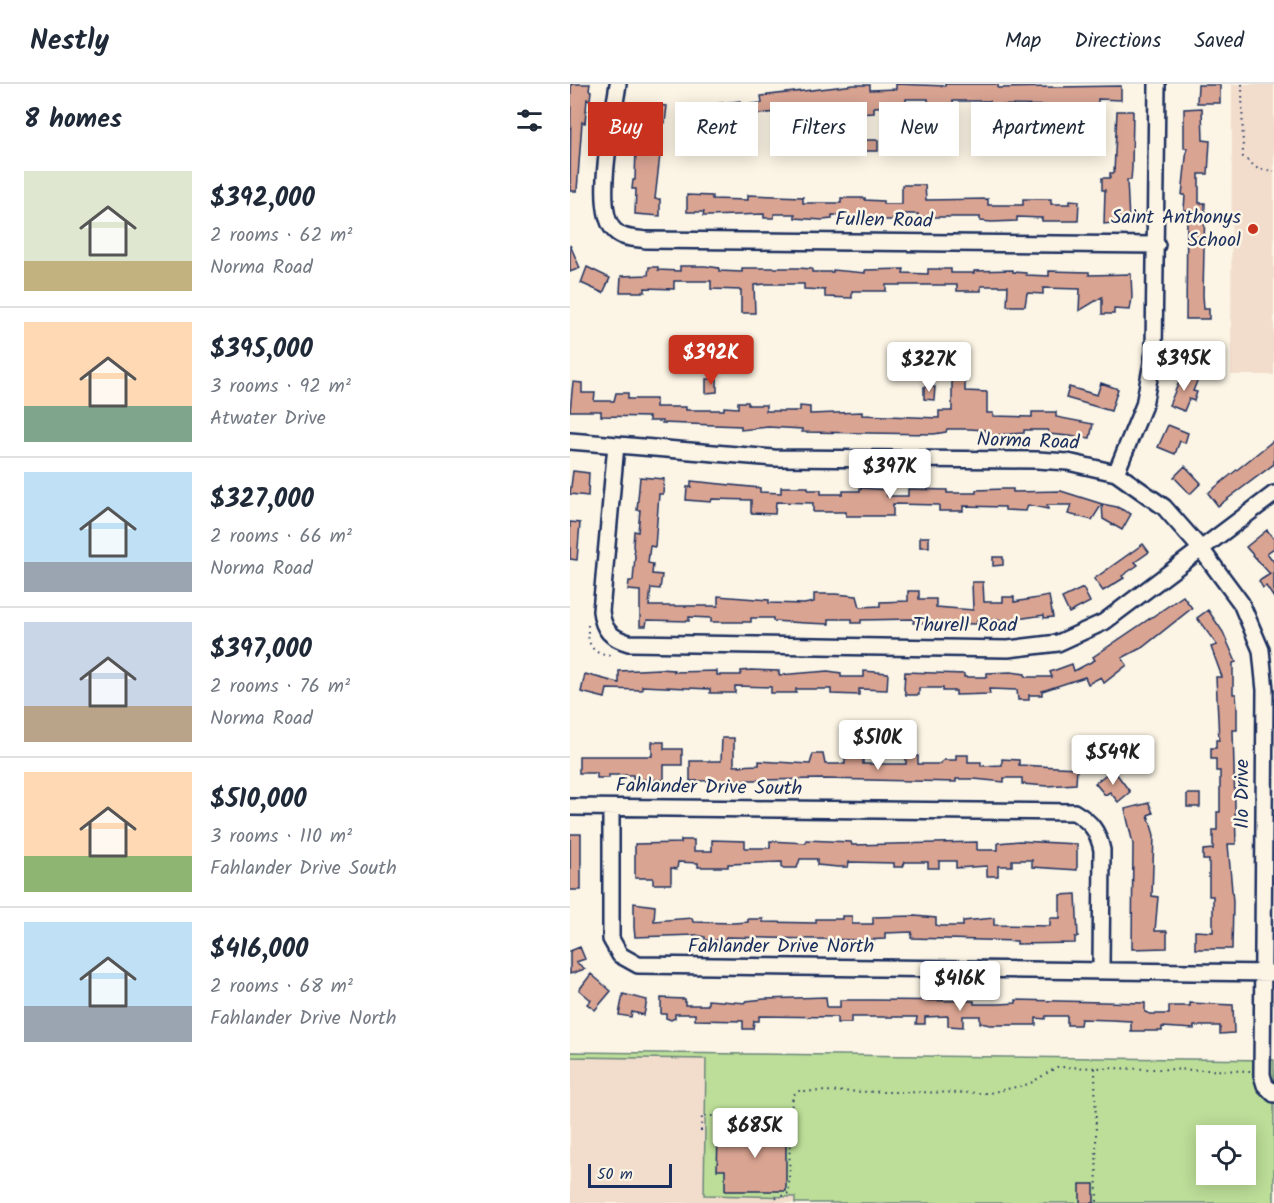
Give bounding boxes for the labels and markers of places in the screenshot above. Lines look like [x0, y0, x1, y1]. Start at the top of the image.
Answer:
place label: Saint Anthonys School [1111, 202, 1241, 257]
marker: Saint Anthonys School [1246, 222, 1260, 236]
pin: $392K [669, 335, 753, 386]
pin: $395K [1142, 341, 1226, 392]
pin: $327K [887, 342, 971, 393]
pin: $397K [848, 449, 932, 500]
pin: $510K [836, 720, 920, 771]
pin: $549K [1071, 735, 1155, 786]
pin: $416K [918, 961, 1002, 1012]
pin: $685K [713, 1108, 797, 1159]

